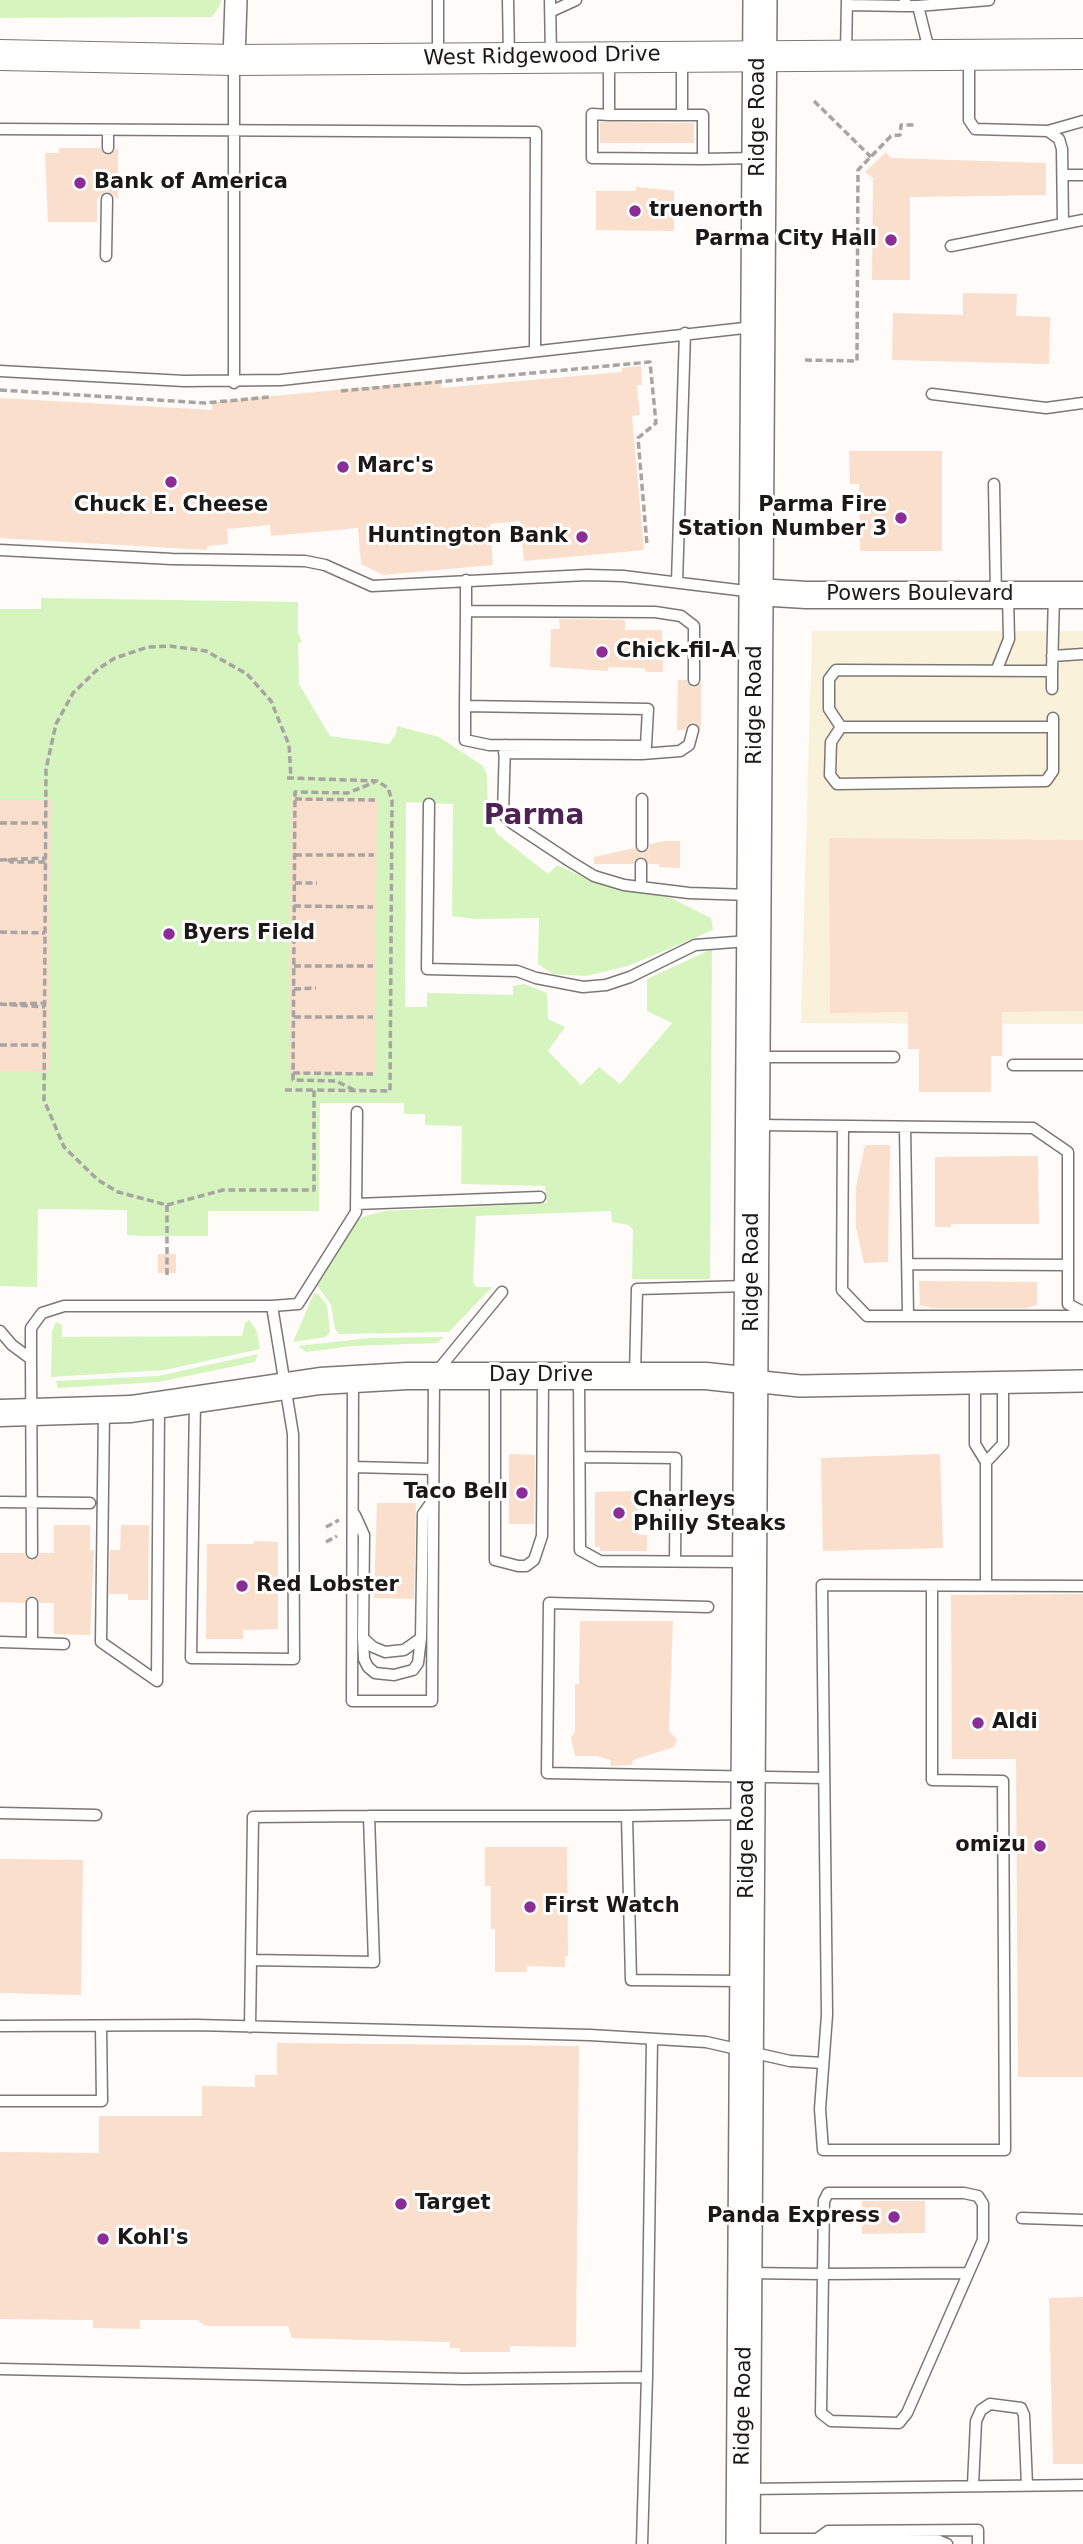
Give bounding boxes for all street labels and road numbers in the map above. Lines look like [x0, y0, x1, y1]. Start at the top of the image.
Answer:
street label: West Ridgewood Drive [423, 42, 661, 72]
street label: Ridge Road [746, 57, 772, 177]
street label: Powers Boulevard [826, 582, 1014, 608]
street label: Ridge Road [743, 645, 769, 765]
street label: Ridge Road [740, 1212, 766, 1332]
street label: Day Drive [489, 1363, 593, 1389]
street label: Ridge Road [735, 1779, 761, 1899]
street label: Ridge Road [730, 2346, 758, 2466]

